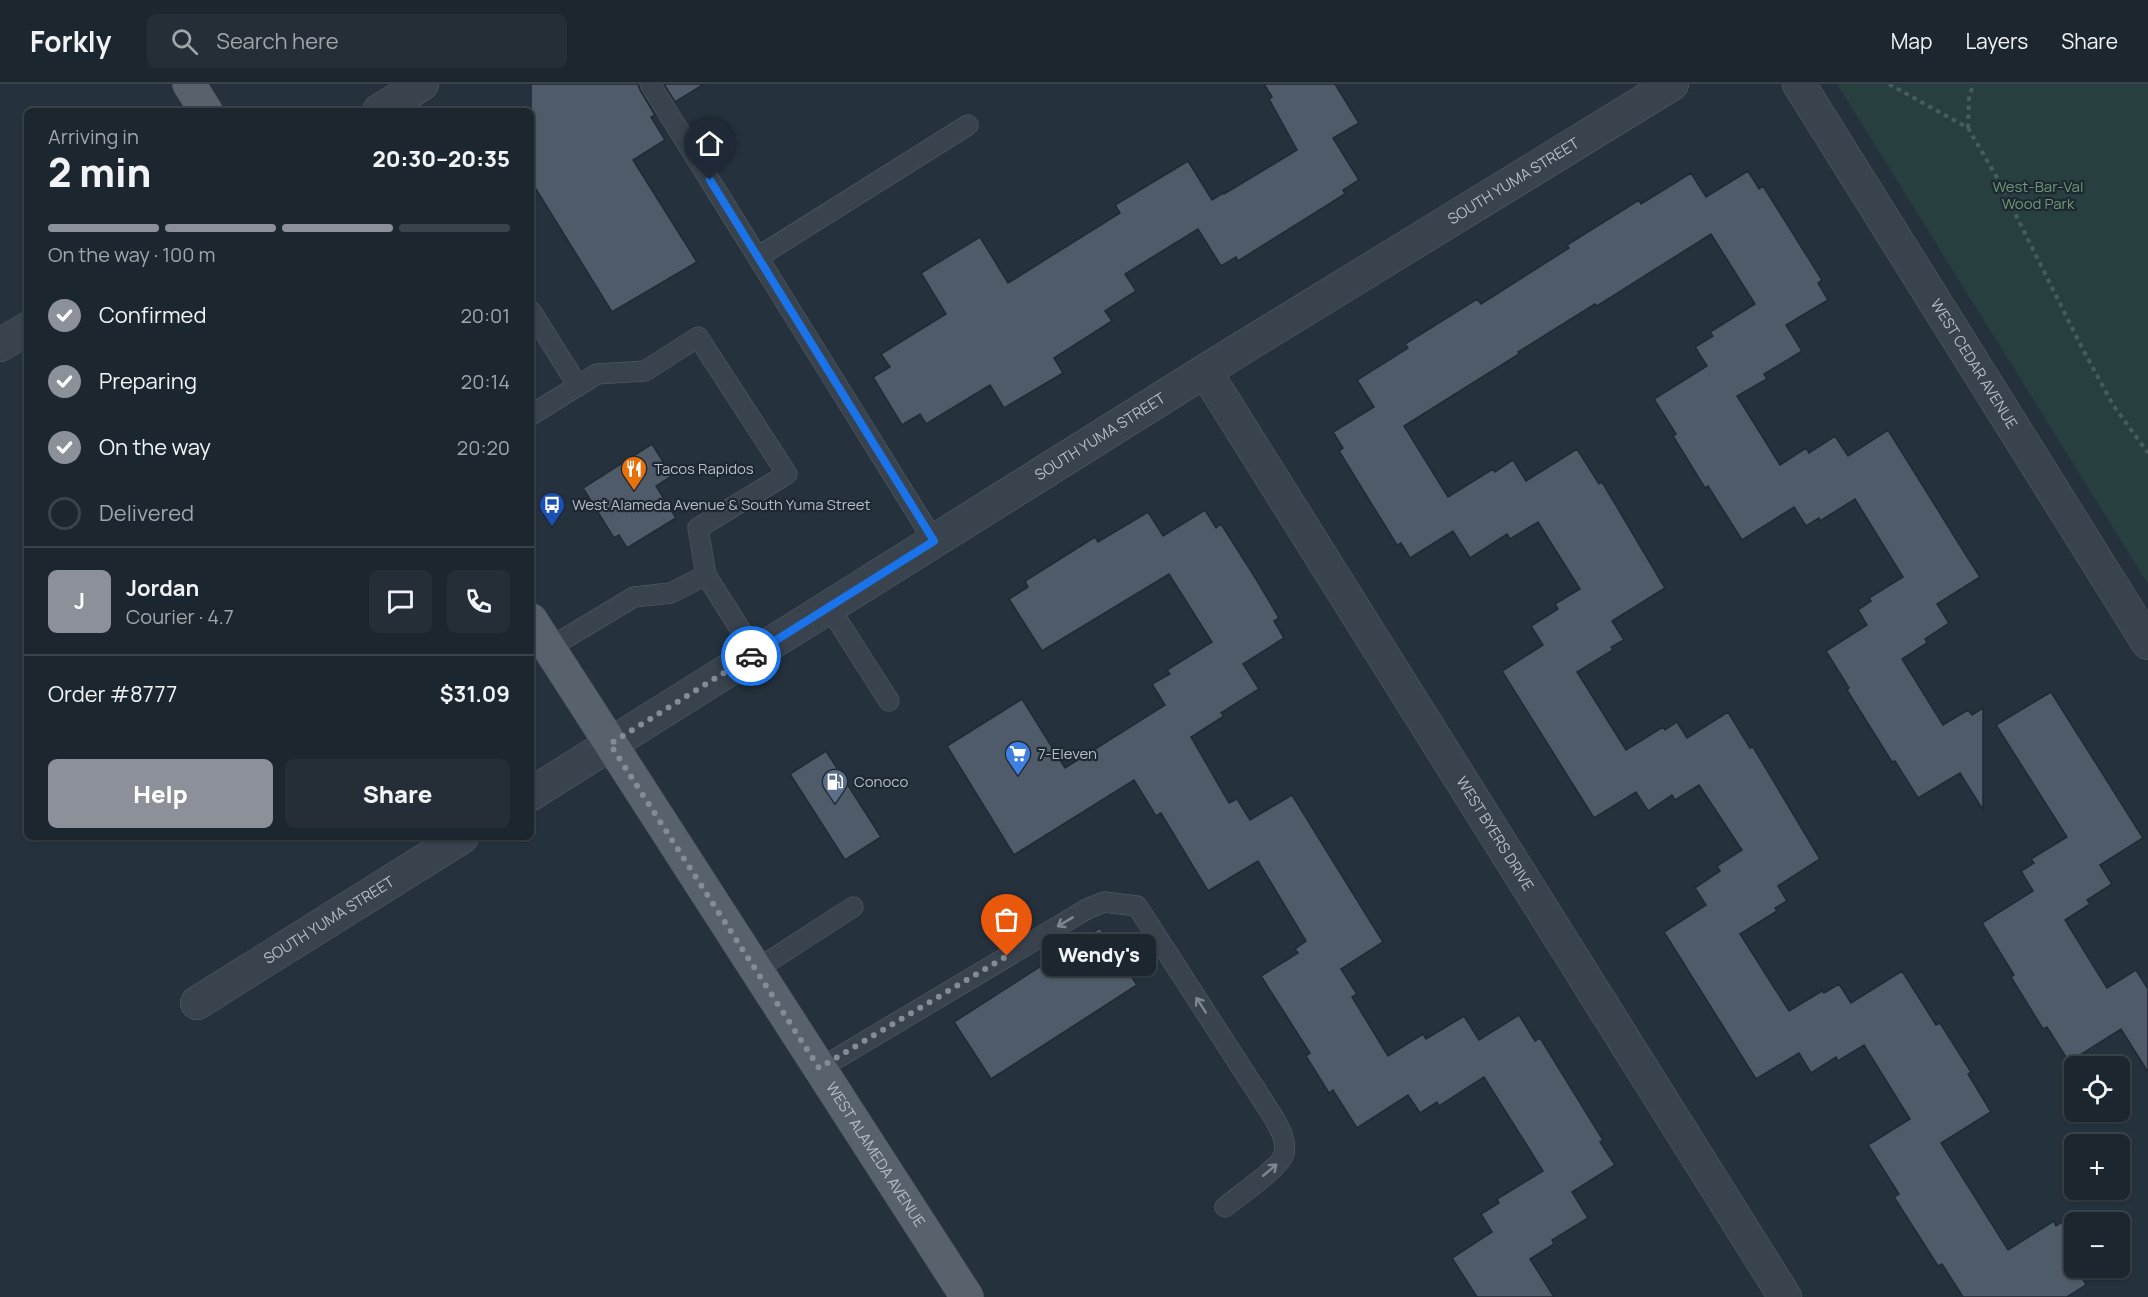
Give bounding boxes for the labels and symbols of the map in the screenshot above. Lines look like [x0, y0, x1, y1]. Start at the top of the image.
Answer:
pin [684, 118, 735, 180]
street label: SOUTH YUMA STREET [1444, 132, 1583, 229]
park label: West-Bar-Val Wood Park [1993, 176, 2083, 214]
street label: WEST CEDAR AVENUE [1926, 295, 2023, 433]
street label: SOUTH YUMA STREET [1031, 387, 1169, 485]
restaurant icon: Tacos Rapidos [619, 454, 649, 492]
place label: Tacos Rapidos [654, 458, 754, 479]
bus stop icon: West Alameda Avenue & South Yuma Street [537, 490, 567, 528]
place label: West Alameda Avenue & South Yuma Street [572, 494, 871, 515]
courier [721, 626, 781, 686]
supermarket icon: 7-Eleven [1003, 739, 1033, 777]
place label: 7-Eleven [1038, 743, 1097, 764]
fuel station icon: Conoco [820, 767, 850, 805]
place label: Conoco [854, 771, 908, 792]
street label: WEST BYERS DRIVE [1452, 772, 1539, 895]
street label: SOUTH YUMA STREET [260, 871, 398, 969]
pin [981, 894, 1032, 956]
one-way arrow [1057, 916, 1074, 928]
callout: Wendy's [1043, 935, 1157, 977]
one-way arrow [1194, 996, 1207, 1013]
street label: WEST ALAMEDA AVENUE [821, 1078, 930, 1231]
one-way arrow [1262, 1163, 1277, 1177]

